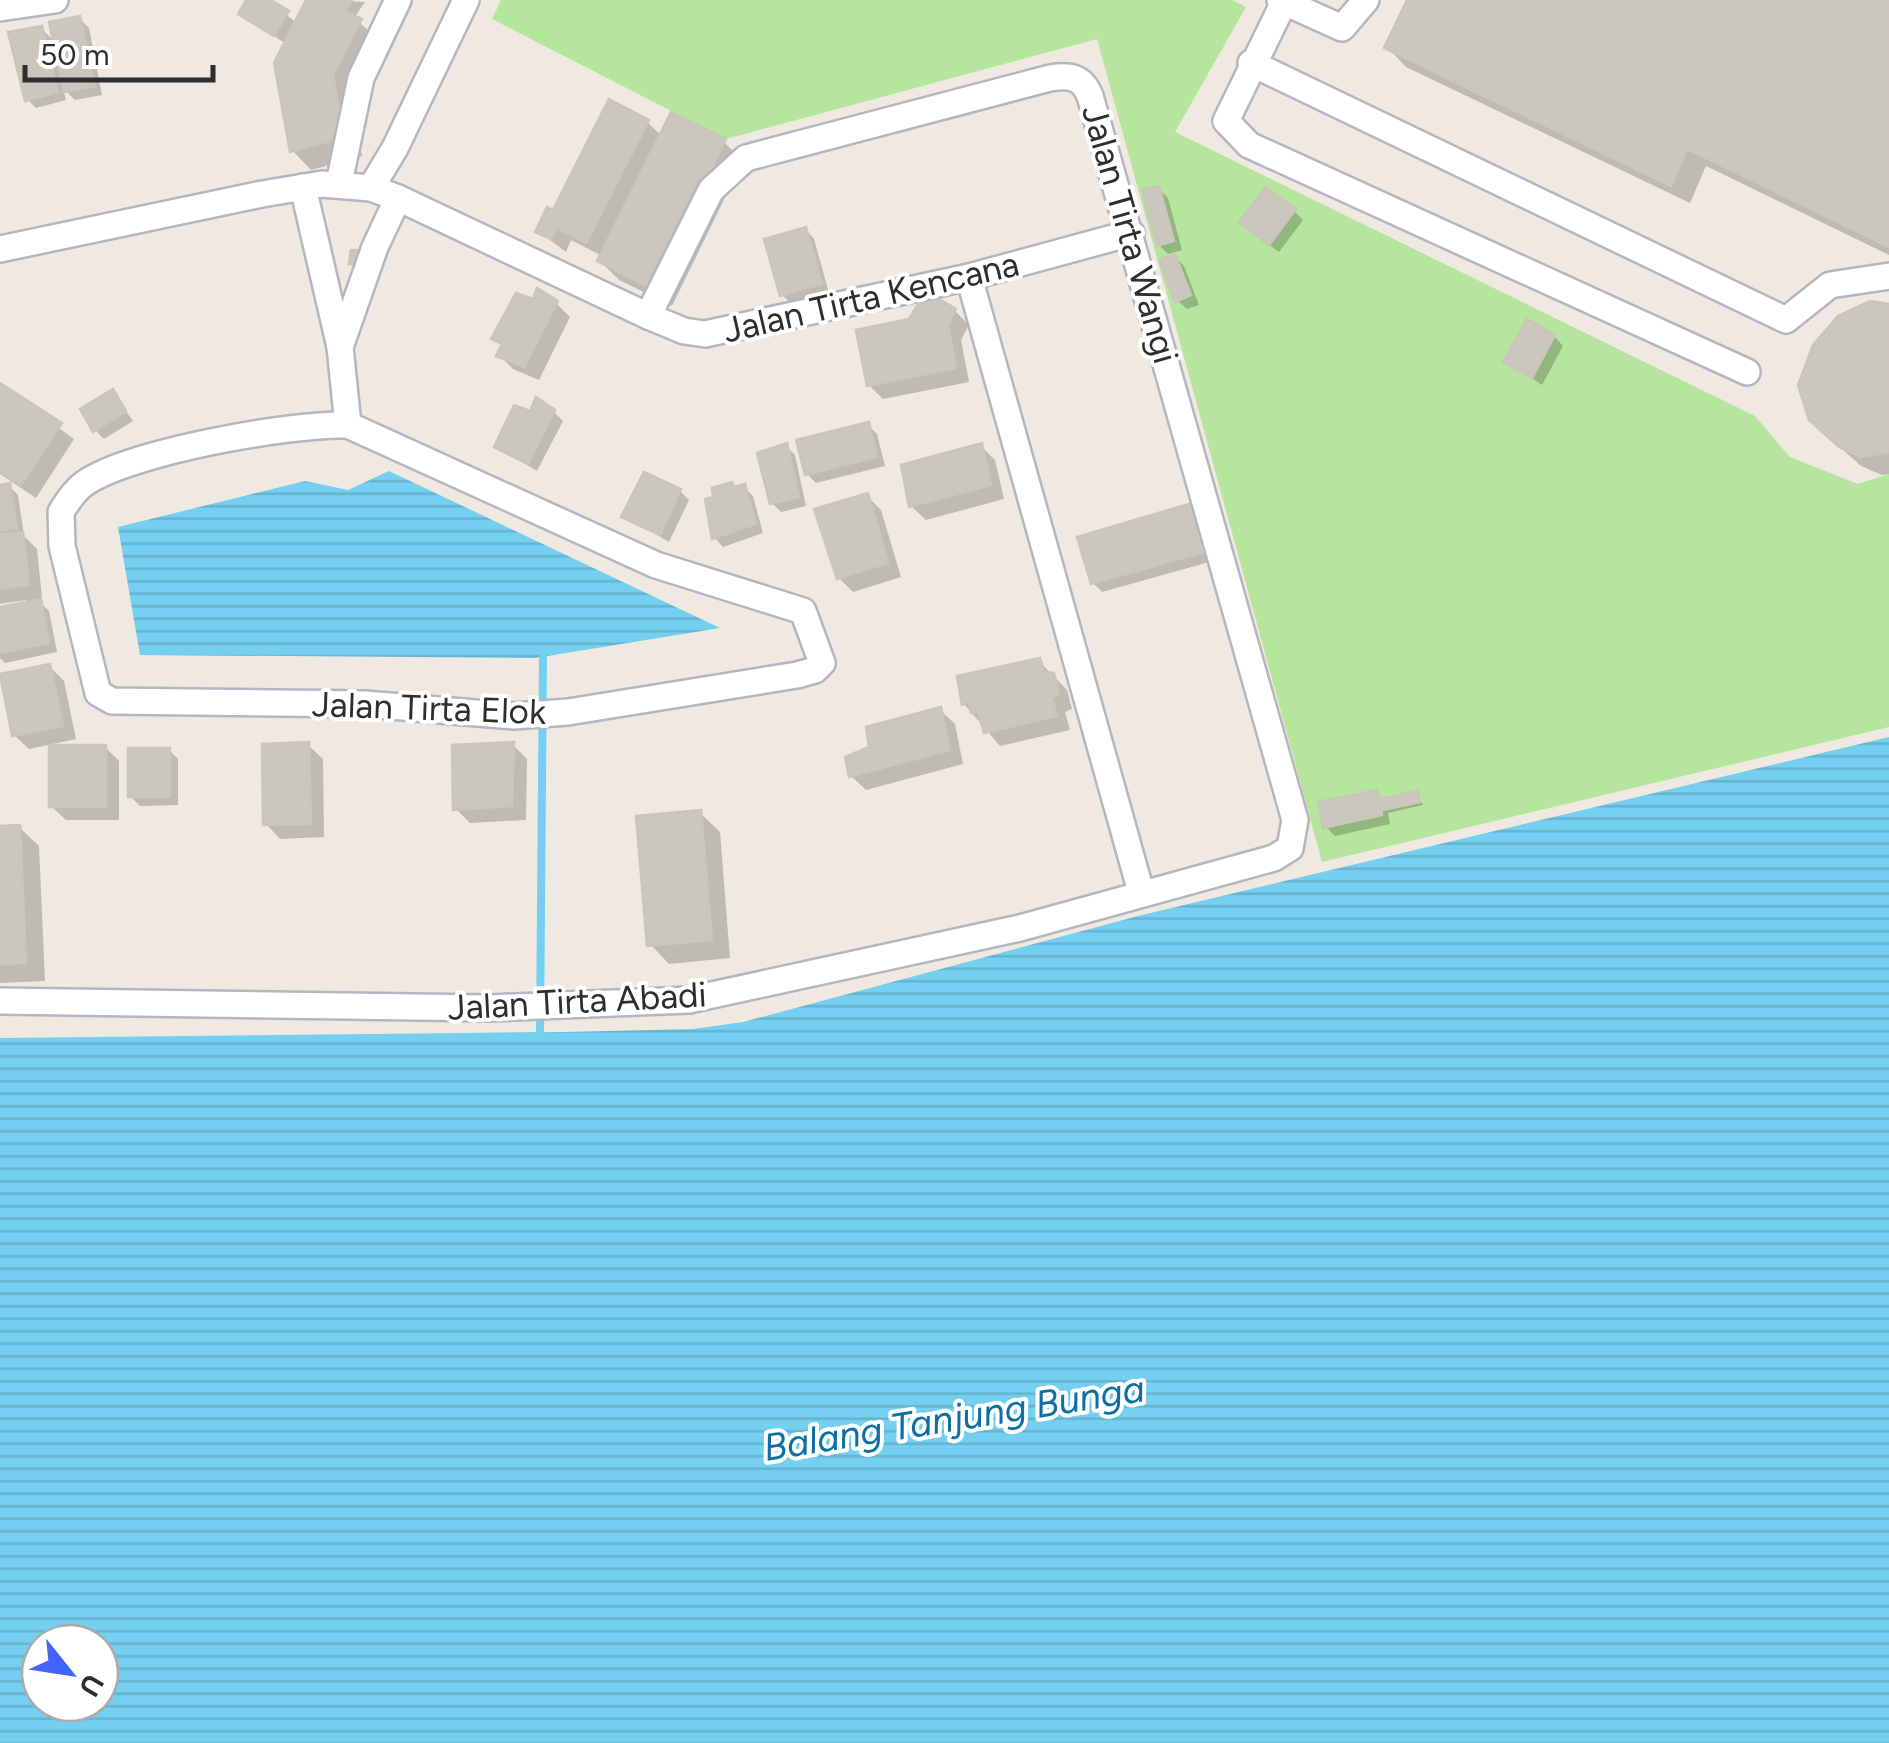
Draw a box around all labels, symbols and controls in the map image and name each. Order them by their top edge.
scale bar [25,20,212,82]
text: 50 m [40,36,109,73]
street label: Jalan Tirta Wangi [1073,100,1187,368]
street label: Jalan Tirta Kencana [719,243,1023,351]
street label: Jalan Tirta Elok [311,683,547,733]
street label: Jalan Tirta Abadi [446,973,708,1029]
water label: Balang Tanjung Bunga [760,1365,1148,1471]
north arrow [20,1623,120,1723]
text: U [72,1668,111,1703]

